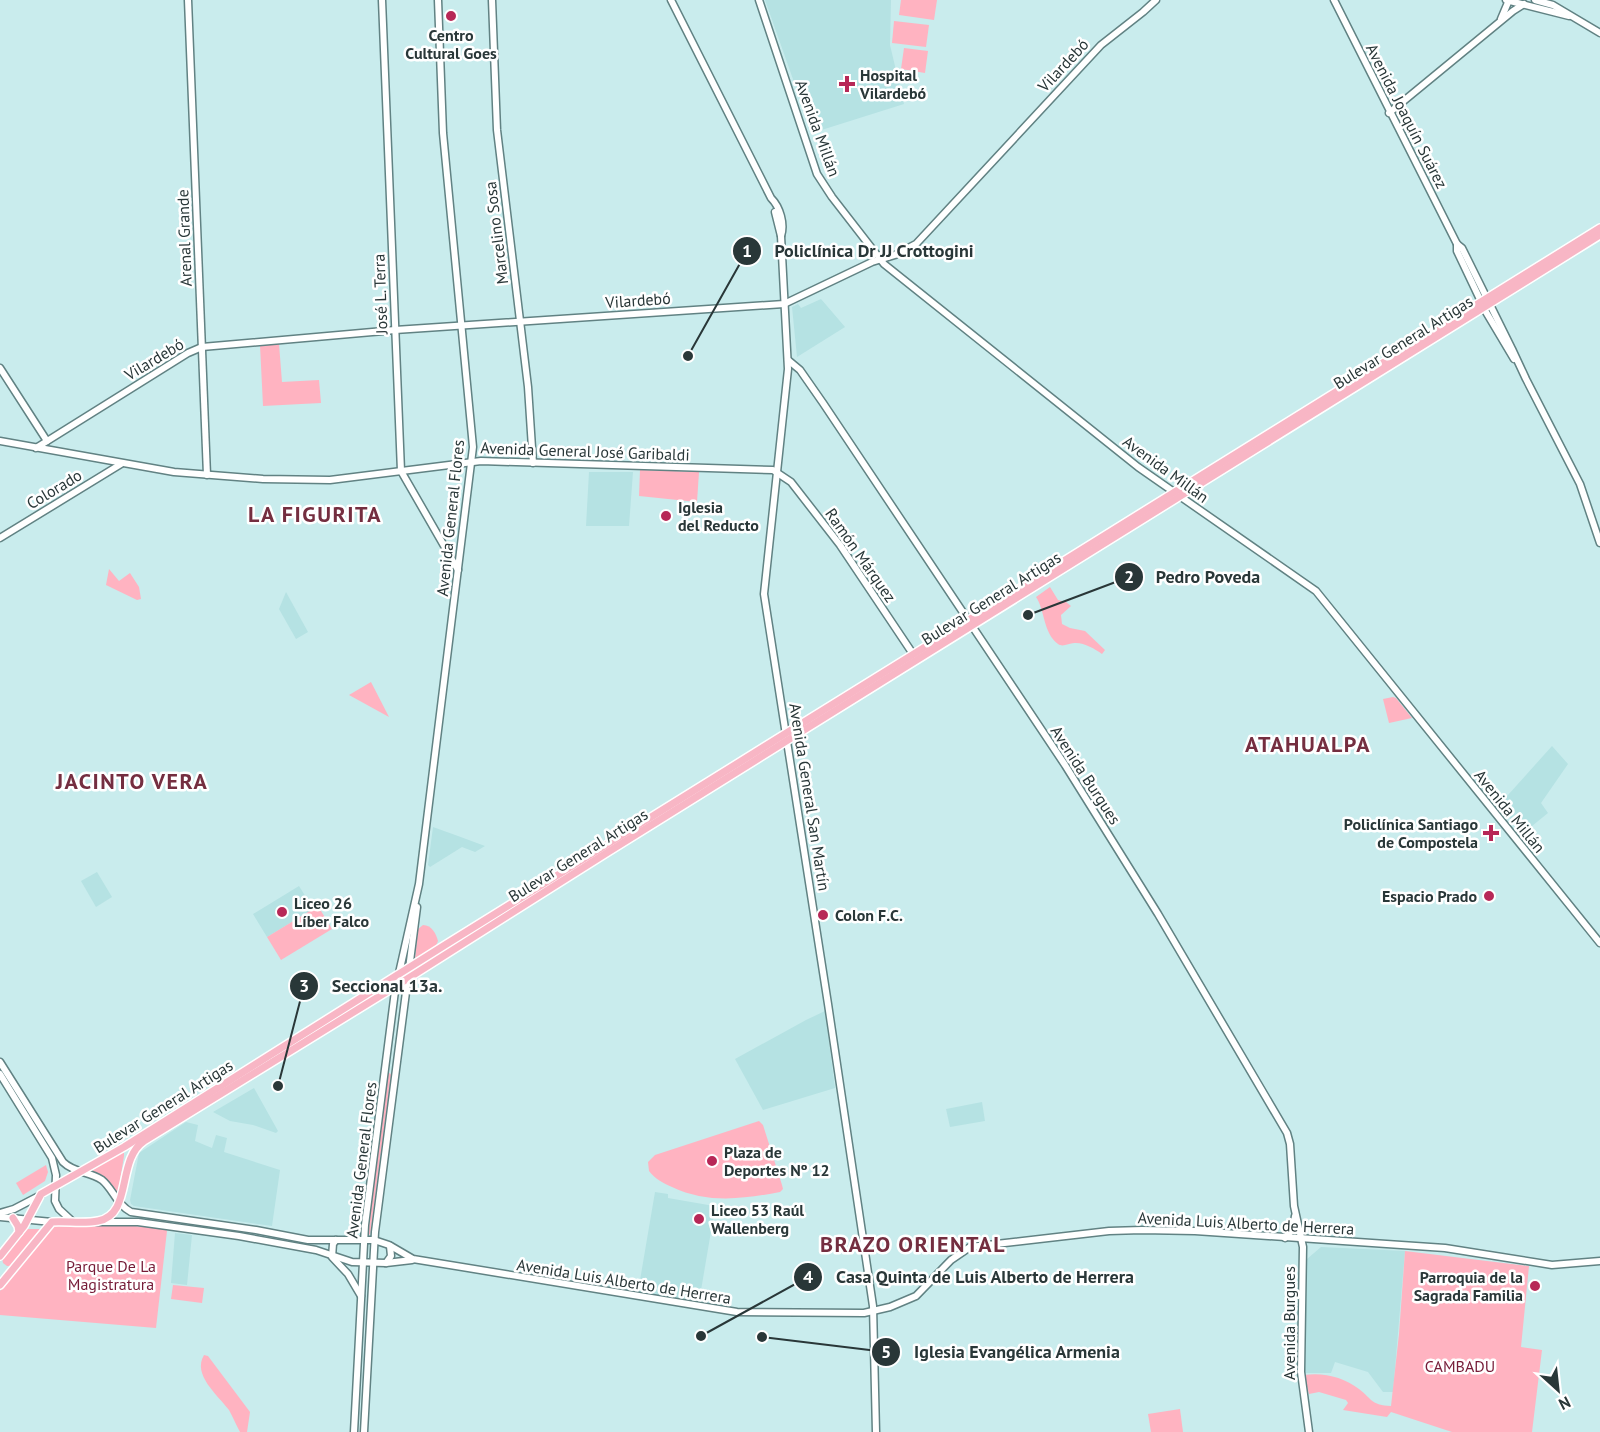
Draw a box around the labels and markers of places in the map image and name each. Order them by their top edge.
marker: Centro Cultural Goes [444,9,458,23]
place label: Centro Cultural Goes [405,25,497,63]
place label: Hospital Vilardebó [859,65,927,103]
marker: Hospital Vilardebó [838,75,856,93]
callout: Policlínica Dr JJ Crottogini [732,233,986,269]
place label: Iglesia del Reducto [678,497,759,535]
marker: Iglesia del Reducto [659,509,673,523]
callout: Pedro Poveda [1114,559,1272,595]
place label: Policlínica Santiago de Compostela [1344,814,1478,852]
marker: Policlínica Santiago de Compostela [1482,824,1500,842]
place label: Espacio Prado [1382,886,1477,906]
marker: Espacio Prado [1482,889,1496,903]
place label: Liceo 26 Líber Falco [294,893,369,931]
marker: Liceo 26 Líber Falco [275,905,289,919]
place label: Colon F.C. [835,905,903,925]
marker: Colon F.C. [816,908,830,922]
callout: Seccional 13a. [289,968,454,1004]
place label: Plaza de Deportes Nº 12 [724,1142,830,1180]
marker: Plaza de Deportes Nº 12 [705,1154,719,1168]
place label: Liceo 53 Raúl Wallenberg [711,1200,804,1238]
marker: Liceo 53 Raúl Wallenberg [692,1212,706,1226]
callout: Casa Quinta de Luis Alberto de Herrera [793,1259,1146,1295]
place label: Parroquia de la Sagrada Familia [1414,1267,1523,1305]
marker: Parroquia de la Sagrada Familia [1528,1279,1542,1293]
callout: Iglesia Evangélica Armenia [871,1334,1132,1370]

